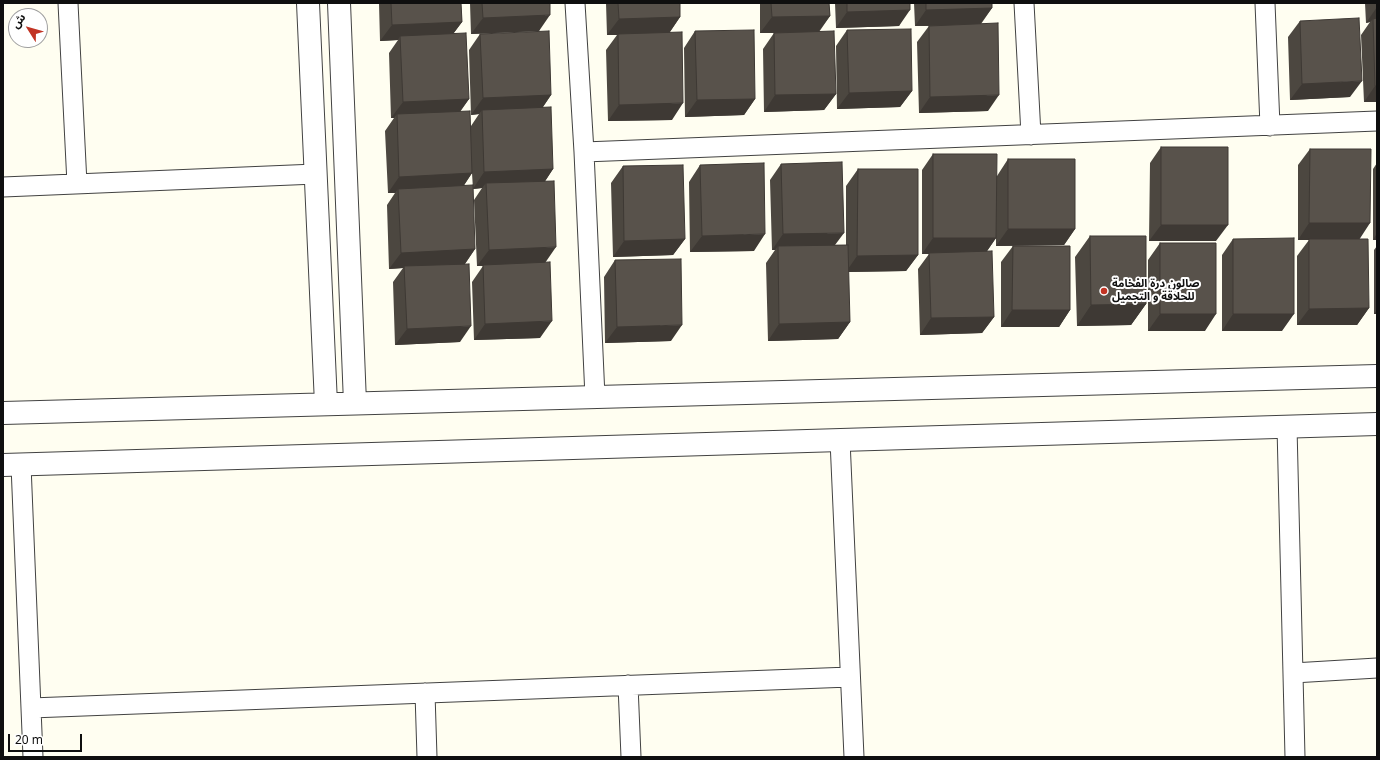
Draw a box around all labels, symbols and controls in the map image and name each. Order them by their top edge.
text: ش [5,8,33,34]
north arrow [8,8,48,48]
place label: صالون درة الفخامة للحلاقة و التجميل [1112,278,1199,304]
marker: صالون درة الفخامة للحلاقة و التجميل [1099,286,1109,296]
scale bar [10,726,84,752]
text: 20 m [15,728,43,753]

